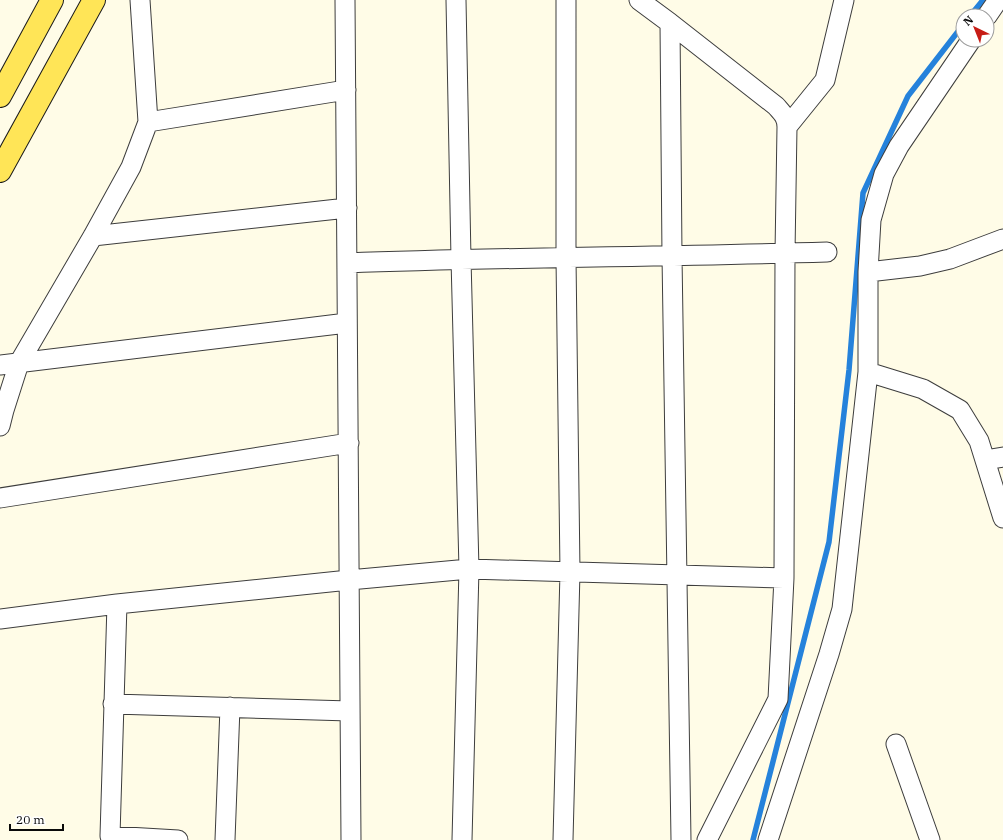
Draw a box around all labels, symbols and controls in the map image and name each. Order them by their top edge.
north arrow [955,8,995,48]
text: N [960,12,976,29]
scale bar [10,806,63,832]
text: 20 m [16,812,45,827]

